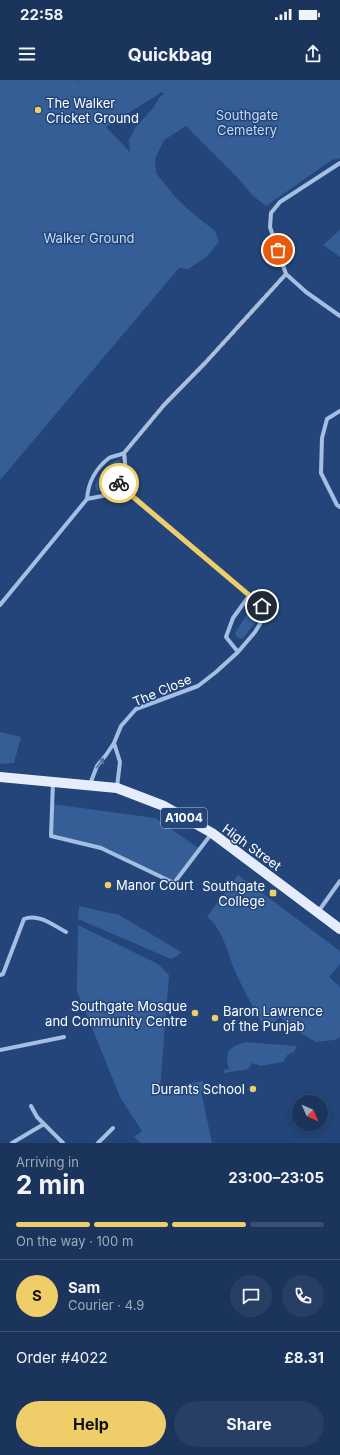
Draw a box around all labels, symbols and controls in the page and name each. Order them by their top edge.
text: 22:58 [20,5,63,24]
icon: menu [16,43,38,65]
icon: share [302,43,324,65]
text: Quickbag [128,44,212,65]
place label: The Walker Cricket Ground [46,95,139,126]
marker: The Walker Cricket Ground [33,105,43,115]
park label: Southgate Cemetery [216,107,278,138]
park label: Walker Ground [43,230,135,246]
pin [261,233,295,267]
icon: bag [267,239,289,261]
courier [99,463,139,503]
icon: bike [108,472,130,494]
pin [245,589,279,623]
icon: home [251,595,273,617]
street label: The Close [130,670,194,710]
one-way arrow [96,757,104,768]
road number: A1004 [161,808,207,828]
street label: High Street [219,820,285,874]
place label: Manor Court [116,877,193,893]
place label: Southgate College [202,878,265,909]
marker: Manor Court [103,880,113,890]
marker: Southgate College [268,888,278,898]
place label: Southgate Mosque and Community Centre [45,998,187,1029]
place label: Baron Lawrence of the Punjab [223,1003,323,1034]
marker: Southgate Mosque and Community Centre [190,1008,200,1018]
marker: Baron Lawrence of the Punjab [210,1013,220,1023]
place label: Durants School [151,1081,245,1097]
marker: Durants School [248,1084,258,1094]
north arrow [292,1095,328,1131]
map controls [292,1095,328,1131]
text: Arriving in [16,1154,79,1170]
text: 23:00–23:05 [228,1168,324,1187]
text: 2 min [16,1169,86,1200]
text: On the way · 100 m [16,1233,133,1249]
button: chat [230,1275,272,1317]
button: phone [282,1275,324,1317]
text: Sam [68,1278,100,1297]
text: S [32,1286,42,1305]
text: Courier · 4.9 [68,1297,144,1313]
text: Order #4022 [16,1348,108,1367]
text: £8.31 [284,1348,324,1367]
button: Help [16,1401,166,1447]
button: Share [174,1401,324,1447]

